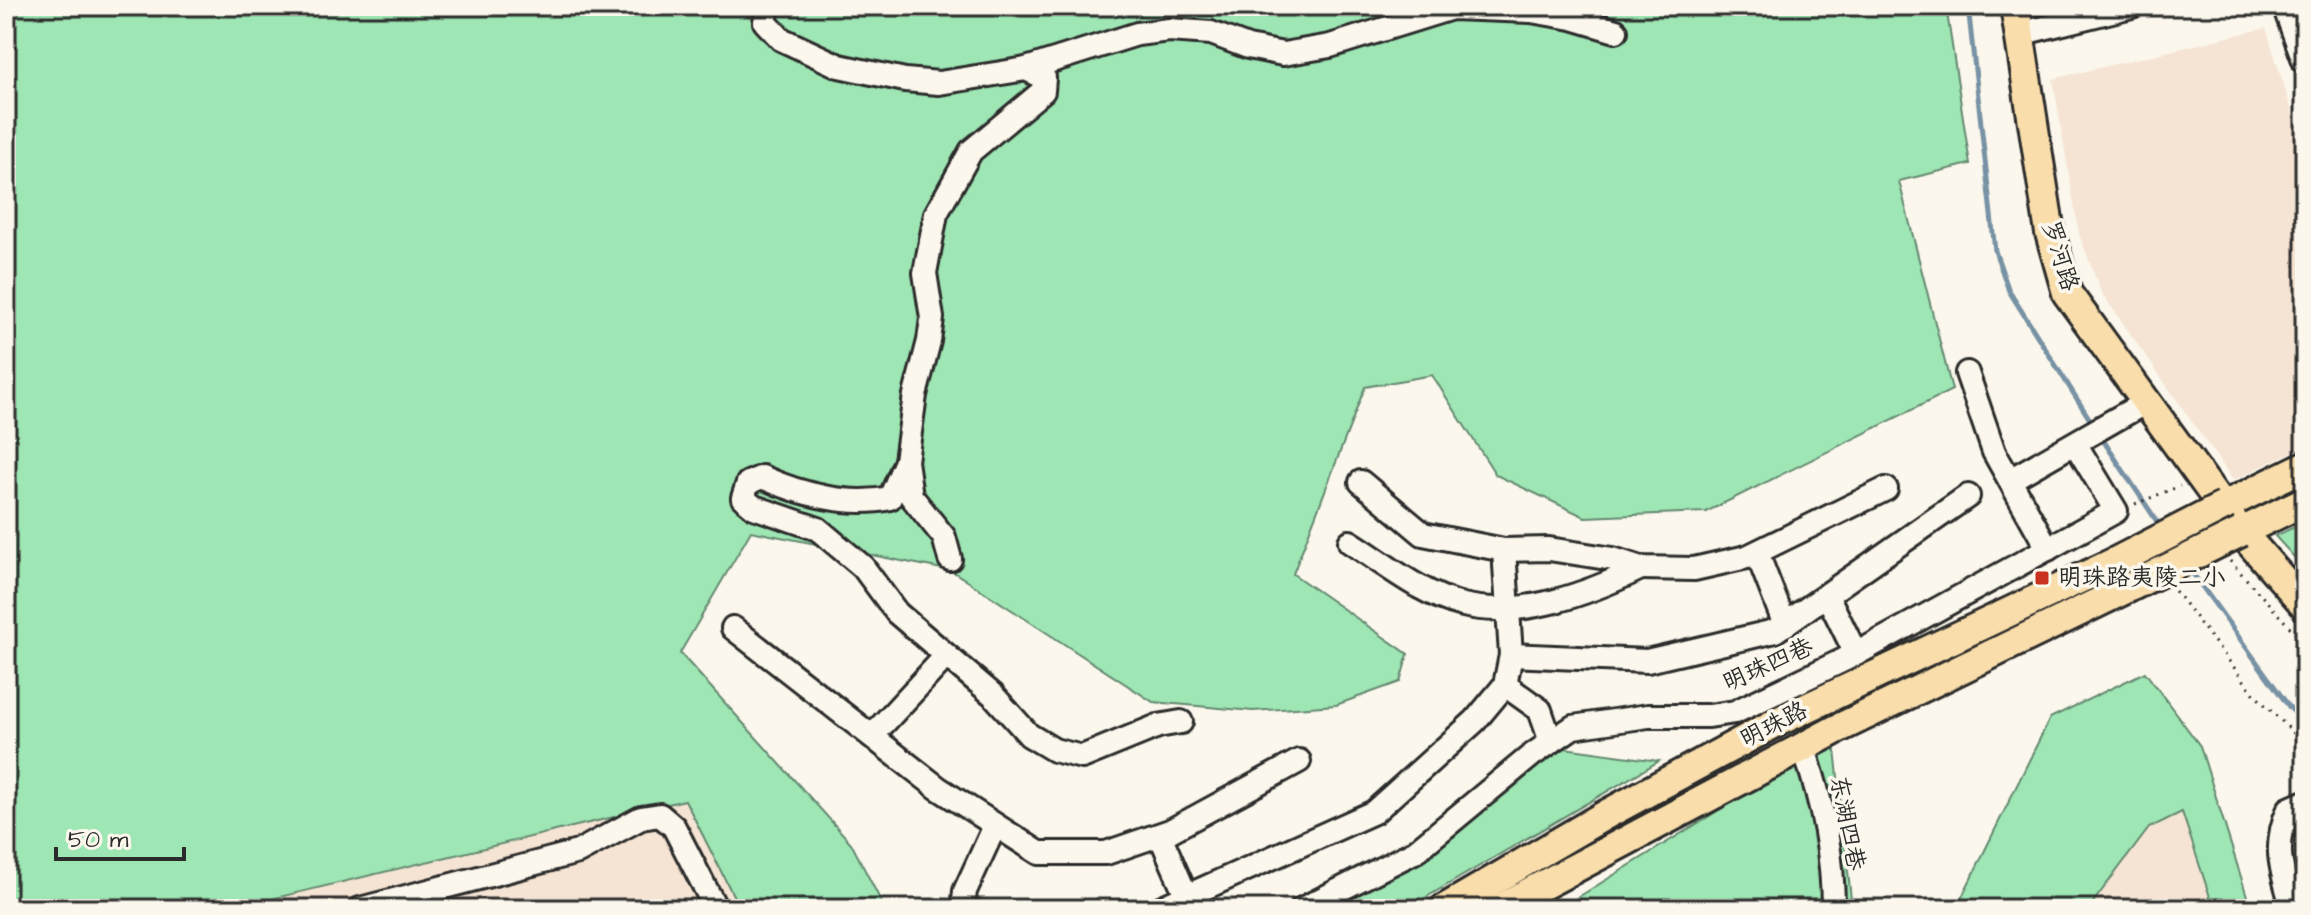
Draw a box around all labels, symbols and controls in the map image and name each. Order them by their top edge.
street label: 罗河路 [2033,217,2087,295]
place label: 明珠路夷陵二小 [2058,561,2226,595]
marker: 明珠路夷陵二小 [2033,569,2051,587]
street label: 明珠四巷 [1717,630,1819,700]
street label: 明珠路 [1734,694,1814,756]
street label: 东湖四巷 [1821,773,1873,873]
scale bar [56,811,184,861]
text: 50 m [68,823,129,857]

